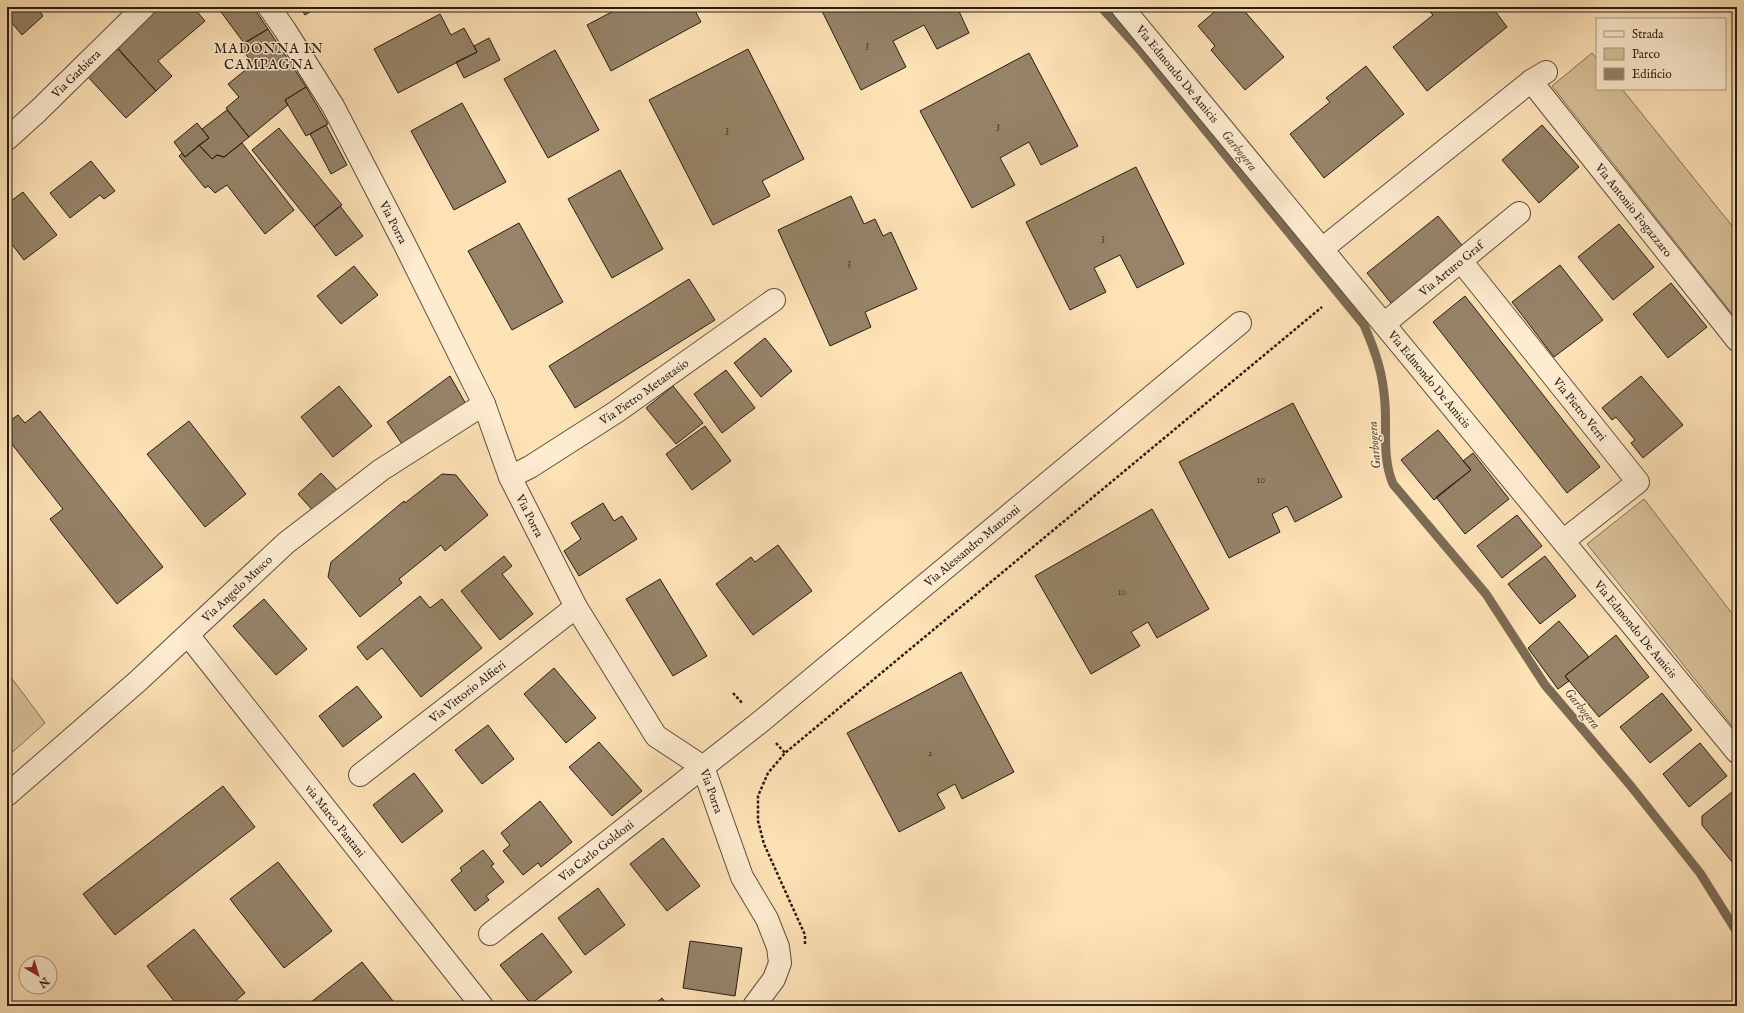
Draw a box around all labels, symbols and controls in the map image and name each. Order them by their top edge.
legend [1596,18,1726,90]
street label: Via Edmondo De Amicis [1132,21,1222,126]
text: Strada [1632,27,1664,42]
house number: 3 [865,39,869,52]
district label: MADONNA IN CAMPAGNA [214,40,324,74]
street label: Via Garbiera [48,46,104,102]
text: Parco [1632,47,1661,62]
text: Edificio [1632,67,1672,82]
house number: 3 [996,120,1000,133]
house number: 3 [725,124,729,137]
water label: Garbogera [1216,127,1261,176]
street label: Via Antonio Fogazzaro [1591,160,1676,260]
street label: Via Porra [376,198,411,247]
house number: 3 [1101,232,1105,245]
street label: Via Arturo Graf [1415,236,1488,300]
house number: 3 [847,257,851,270]
street label: Via Edmondo De Amicis [1384,327,1474,431]
street label: Via Pietro Metastasio [596,355,692,429]
street label: Via Pietro Verri [1549,374,1610,444]
water label: Garbogera [1364,420,1387,470]
house number: 10 [1257,474,1265,487]
street label: Via Porra [512,491,547,540]
street label: Via Alessandro Manzoni [920,502,1023,591]
street label: Via Angelo Musco [198,552,276,626]
street label: Via Edmondo De Amicis [1590,577,1680,681]
house number: 10 [1118,586,1126,599]
street label: Via Vittorio Alfieri [425,657,509,727]
water label: Garbogera [1559,685,1604,734]
house number: 2 [928,747,933,760]
street label: Via Porra [696,766,727,816]
street label: via Marco Pantani [302,781,369,860]
street label: Via Carlo Goldoni [555,817,637,885]
north arrow [18,955,58,995]
text: N [35,973,52,991]

